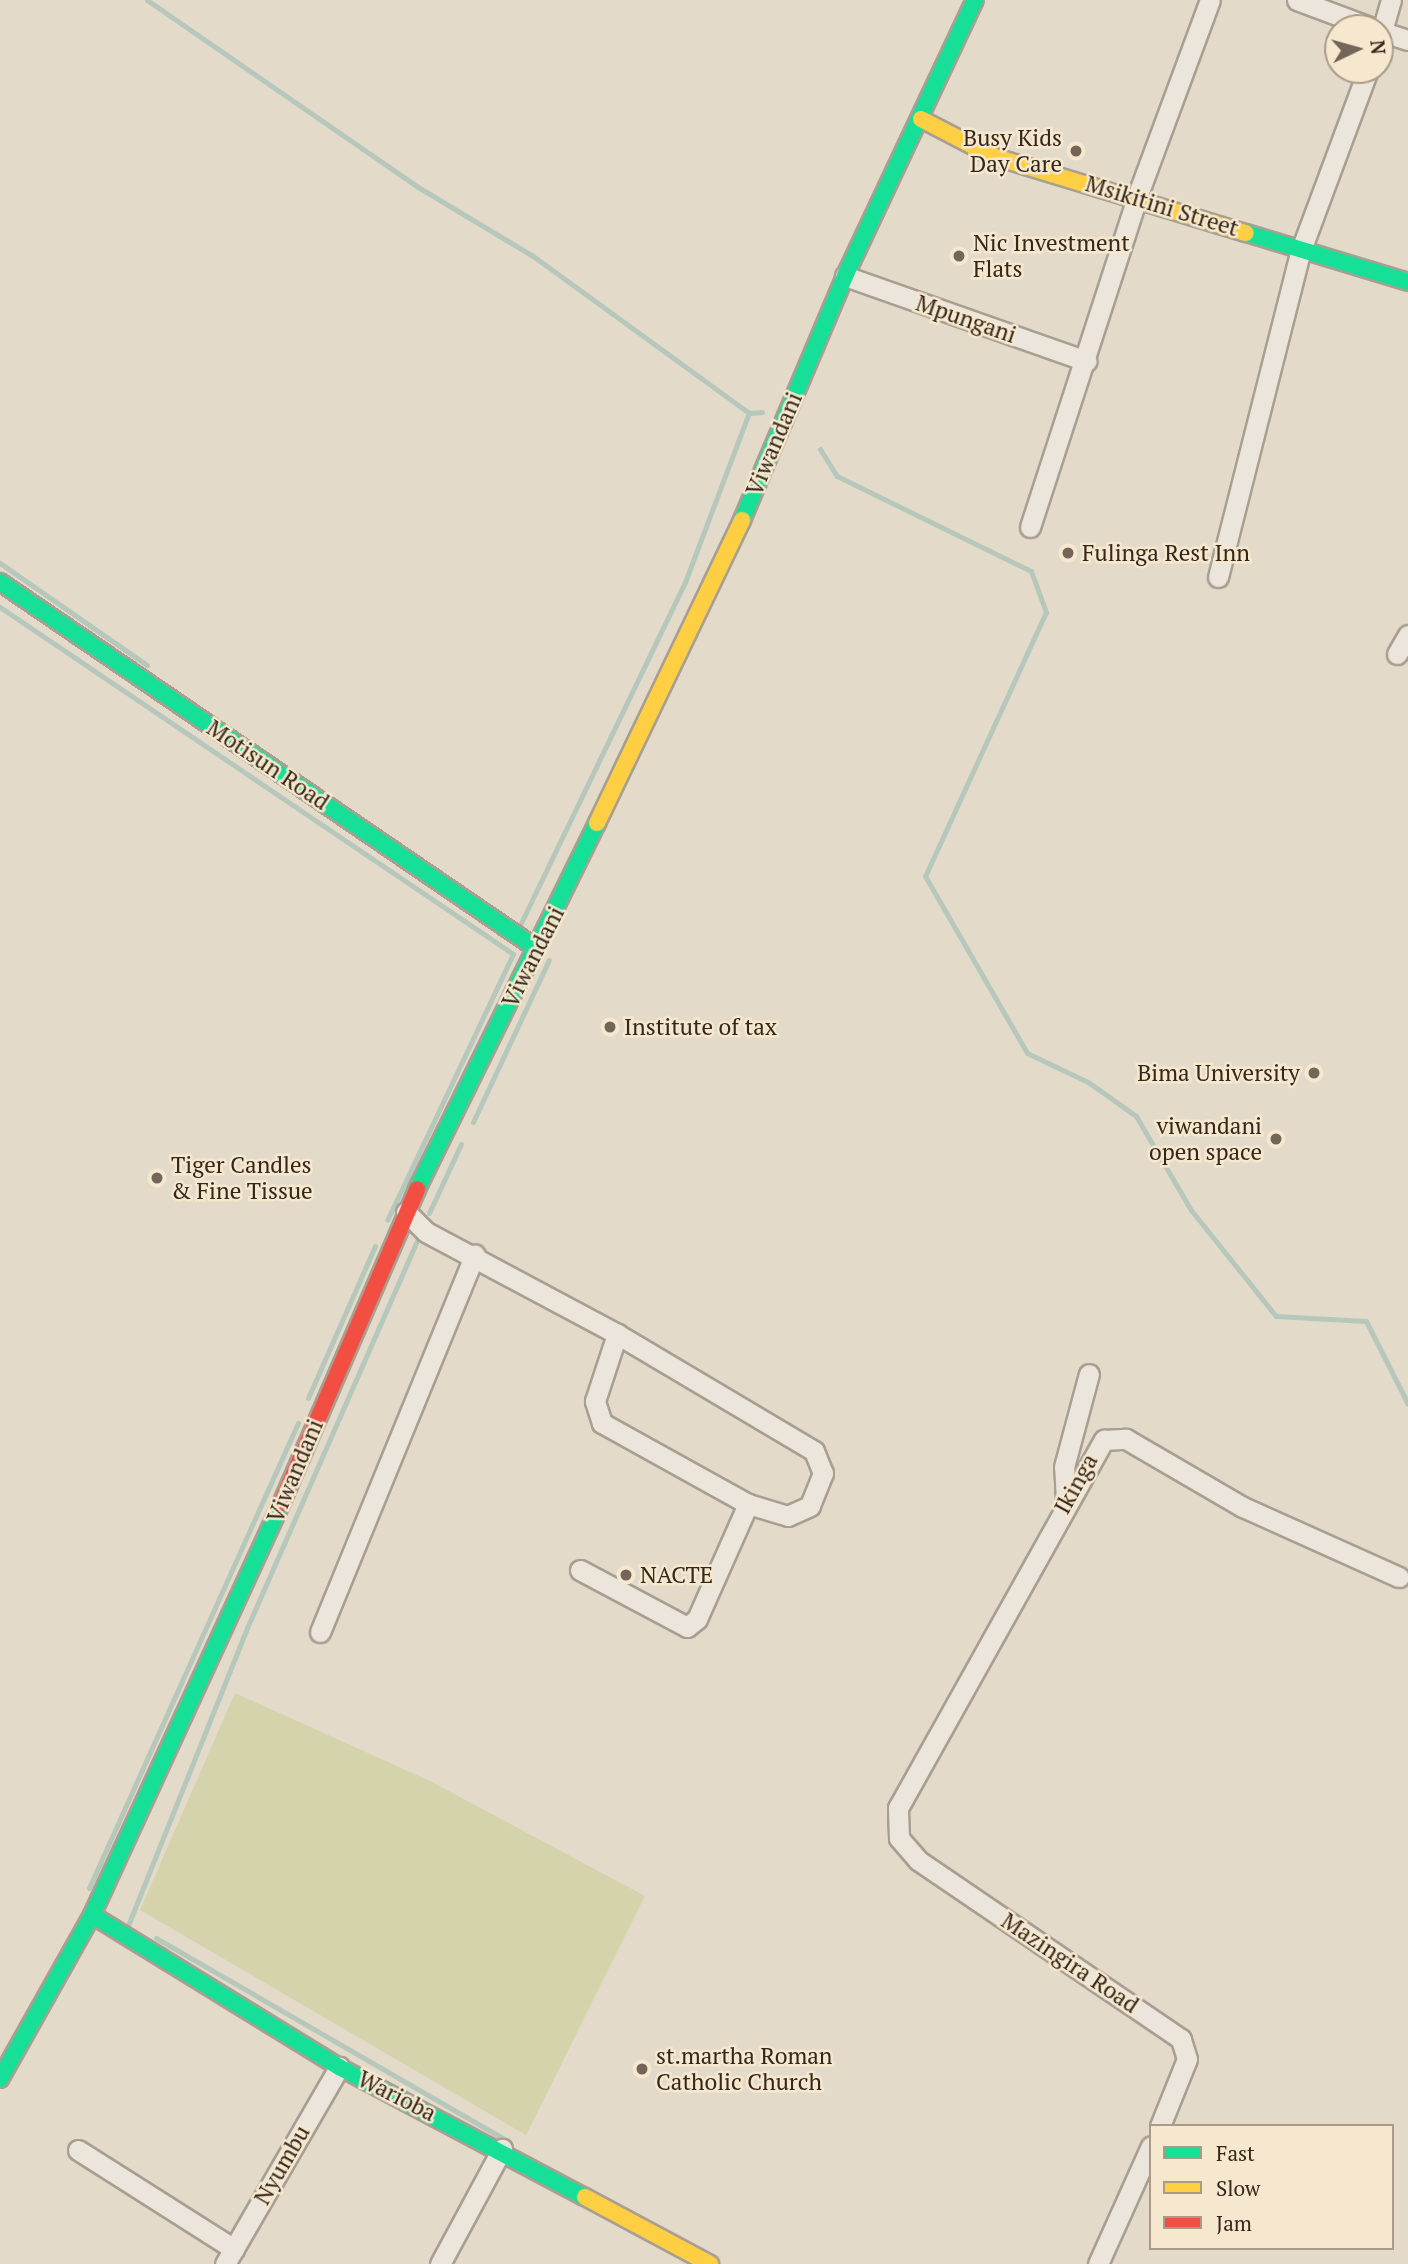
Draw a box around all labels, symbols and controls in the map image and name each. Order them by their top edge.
north arrow [1324,14,1394,84]
text: N [1365,39,1392,56]
place label: Busy Kids Day Care [963,124,1062,178]
marker: Busy Kids Day Care [1068,143,1084,159]
street label: Msikitini Street [1082,170,1242,242]
place label: Nic Investment Flats [973,229,1130,283]
marker: Nic Investment Flats [951,248,967,264]
street label: Mpungani [912,289,1020,349]
street label: Viwandani [740,388,808,500]
place label: Fulinga Rest Inn [1082,539,1250,567]
marker: Fulinga Rest Inn [1060,545,1076,561]
street label: Motisun Road [202,714,334,816]
street label: Viwandani [496,902,570,1012]
place label: Institute of tax [624,1013,777,1041]
marker: Institute of tax [602,1019,618,1035]
place label: Bima University [1137,1059,1300,1087]
marker: Bima University [1306,1065,1322,1081]
place label: viwandani open space [1149,1112,1262,1166]
marker: viwandani open space [1268,1131,1284,1147]
place label: Tiger Candles & Fine Tissue [171,1151,313,1205]
marker: Tiger Candles & Fine Tissue [149,1170,165,1186]
street label: Viwandani [261,1415,329,1527]
street label: Ikinga [1048,1449,1104,1519]
place label: NACTE [640,1561,713,1589]
marker: NACTE [618,1567,634,1583]
street label: Mazingira Road [996,1907,1144,2019]
place label: st.martha Roman Catholic Church [656,2042,833,2096]
marker: st.martha Roman Catholic Church [634,2061,650,2077]
street label: Warioba [353,2065,441,2127]
street label: Nyumbu [248,2120,316,2210]
legend [1149,2124,1394,2250]
text: Fast [1216,2139,1255,2167]
text: Slow [1216,2174,1260,2202]
text: Jam [1216,2209,1252,2237]

